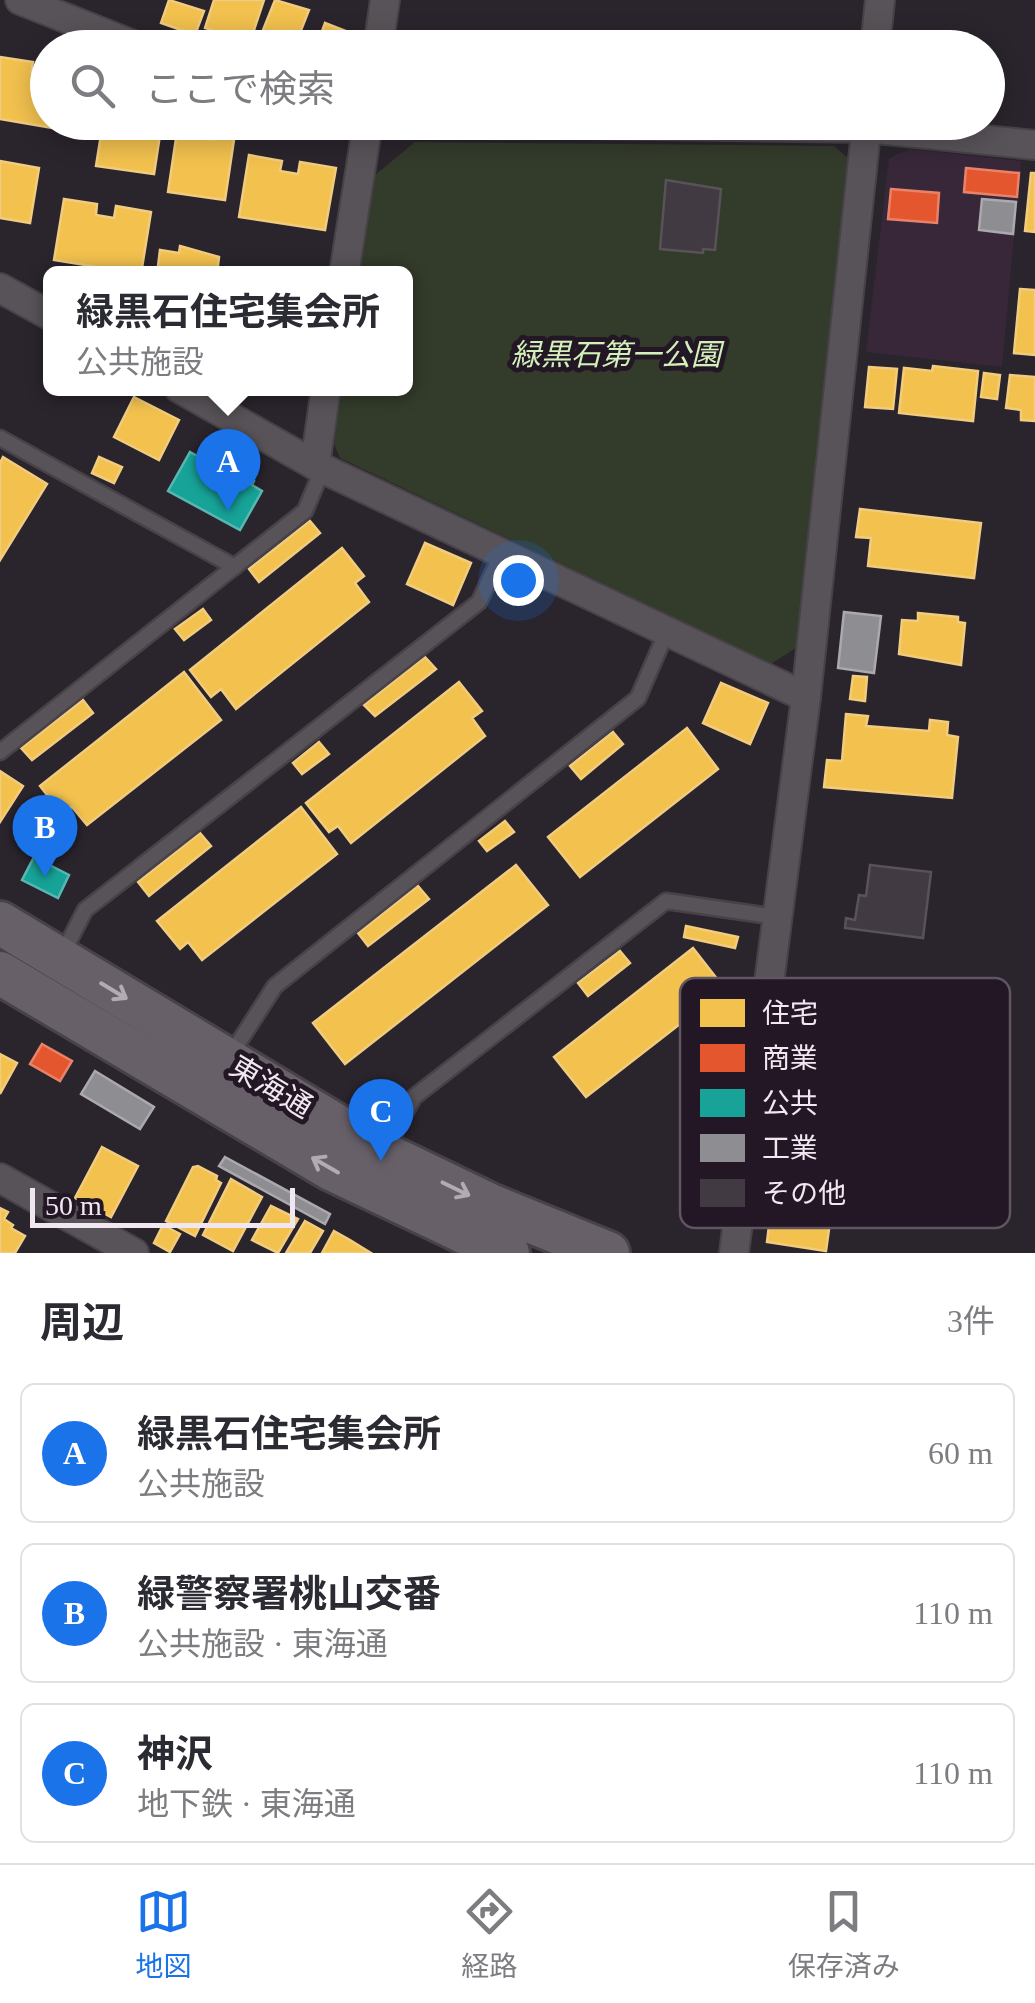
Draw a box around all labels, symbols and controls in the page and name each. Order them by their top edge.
search box [30,30,1005,140]
icon: search [65,58,120,113]
text: ここで検索 [145,68,335,110]
popup [43,266,413,396]
text: 緑黒石住宅集会所 [76,291,380,333]
park label: 緑黒石第一公園 [511,338,725,371]
text: 公共施設 [76,344,204,380]
pin: A [196,428,260,511]
your location [493,555,544,606]
pin: B [12,794,78,877]
legend [680,978,1010,1228]
one-way arrow [99,981,128,1002]
text: 住宅 [762,998,818,1029]
text: 商業 [762,1043,818,1074]
street label: 東海通 [224,1049,318,1124]
pin: C [348,1078,414,1161]
text: 公共 [762,1088,818,1119]
text: 工業 [762,1133,818,1164]
one-way arrow [311,1155,341,1175]
text: その他 [762,1178,846,1209]
one-way arrow [440,1180,470,1199]
scale bar [30,1183,295,1228]
text: 50 m [45,1190,102,1221]
text: 周辺 [40,1300,124,1346]
text: 3件 [947,1303,995,1339]
text: 緑黒石住宅集会所 [137,1413,441,1455]
text: A [63,1435,86,1471]
text: 60 m [928,1435,993,1471]
text: 公共施設 [137,1466,265,1502]
text: 緑警察署桃山交番 [137,1573,441,1615]
text: B [64,1595,85,1631]
text: 110 m [913,1595,993,1631]
text: 公共施設 · 東海通 [137,1626,388,1662]
text: 神沢 [137,1733,213,1775]
text: C [63,1755,86,1791]
text: 110 m [913,1755,993,1791]
text: 地下鉄 · 東海通 [137,1786,356,1822]
tab: 地図 [135,1884,191,1984]
tab: 経路 [461,1884,518,1984]
tab: 保存済み [788,1884,900,1984]

